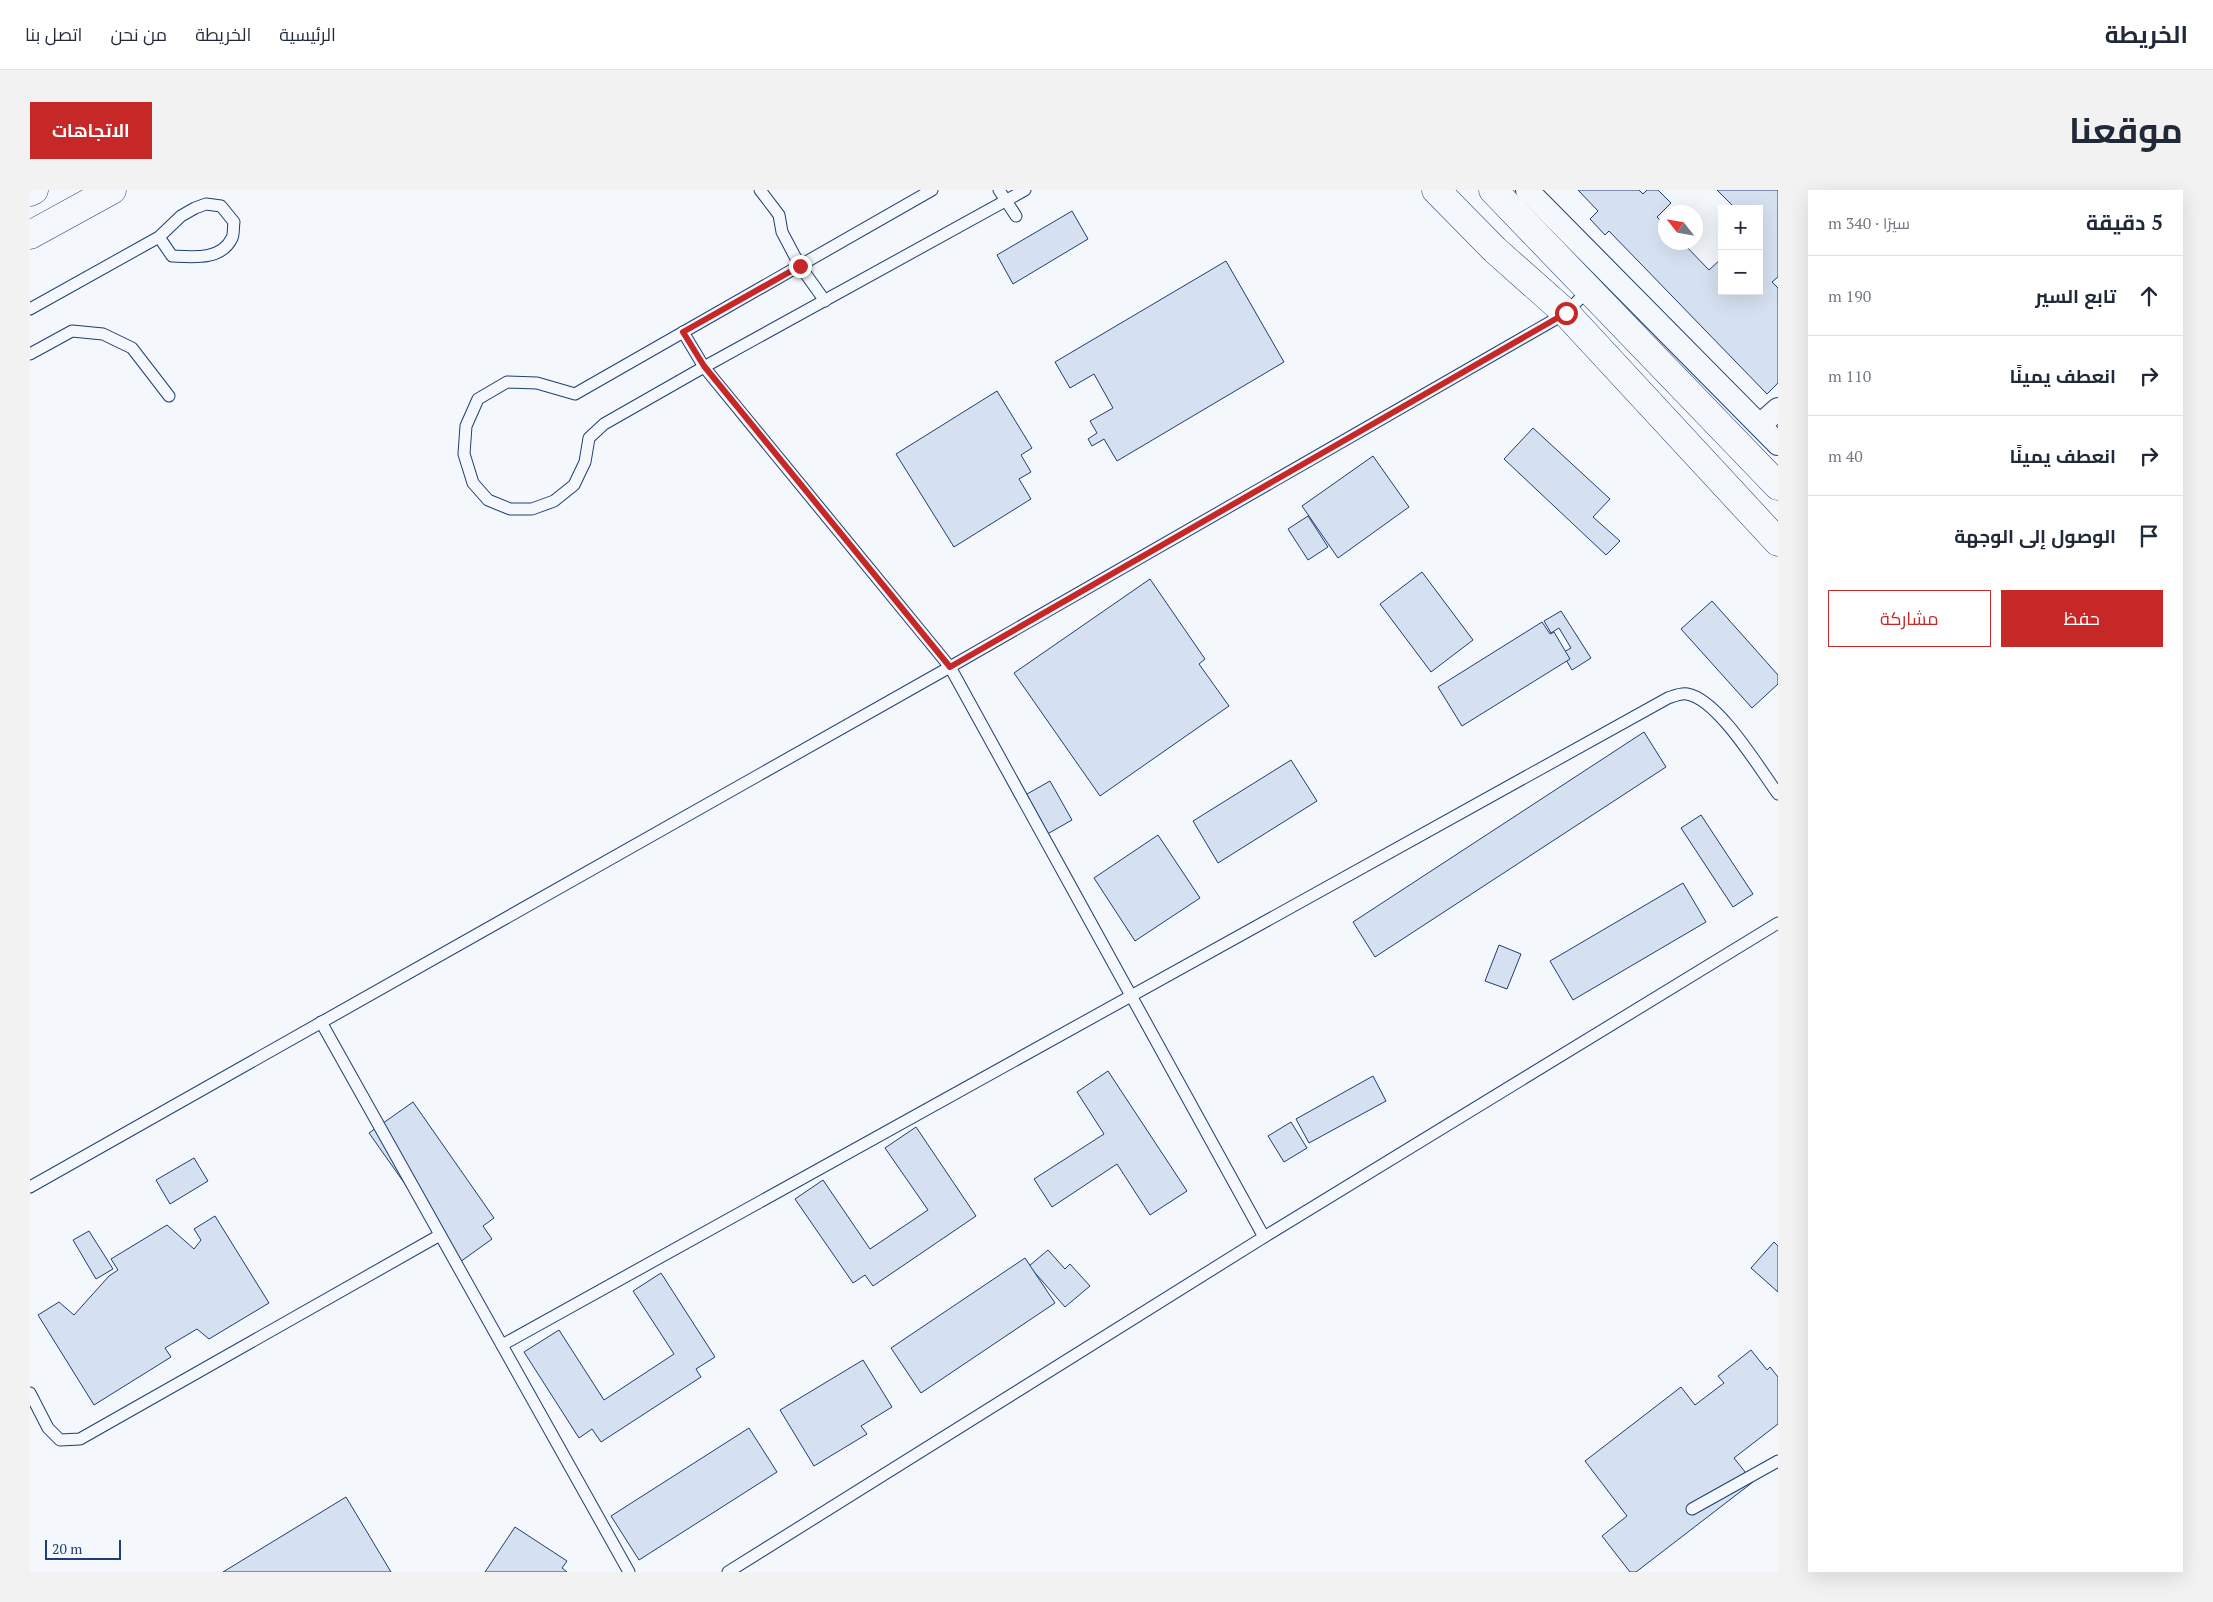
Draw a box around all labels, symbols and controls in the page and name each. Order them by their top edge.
text: الخريطة [2105,18,2188,50]
text: اتصل بنا [25,22,82,46]
text: من نحن [110,22,167,46]
text: الخريطة [195,22,251,46]
text: الرئيسية [279,22,336,46]
button: الاتجاهات [30,102,152,159]
text: موقعنا [2069,107,2183,153]
north arrow [1658,205,1703,250]
map controls [1718,205,1763,295]
button: + [1718,205,1763,250]
text: 5 دقيقة [2086,208,2163,236]
text: سيرًا · 340 m [1828,212,1910,234]
button: − [1718,250,1763,295]
route end [789,255,812,278]
icon: ahead [2135,282,2163,310]
text: تابع السير [2035,283,2116,308]
text: 190 m [1828,285,1871,307]
route start [1555,302,1578,325]
icon: right [2135,362,2163,390]
text: انعطف يمينًا [2010,363,2116,388]
text: 110 m [1828,365,1871,387]
icon: right [2135,442,2163,470]
text: انعطف يمينًا [2010,443,2116,468]
text: 40 m [1828,445,1863,467]
icon: arrive [2135,522,2163,550]
text: الوصول إلى الوجهة [1954,523,2116,548]
button: مشاركة [1828,590,1991,647]
button: حفظ [2001,590,2163,647]
scale bar [45,1537,121,1560]
text: 20 m [52,1539,82,1558]

